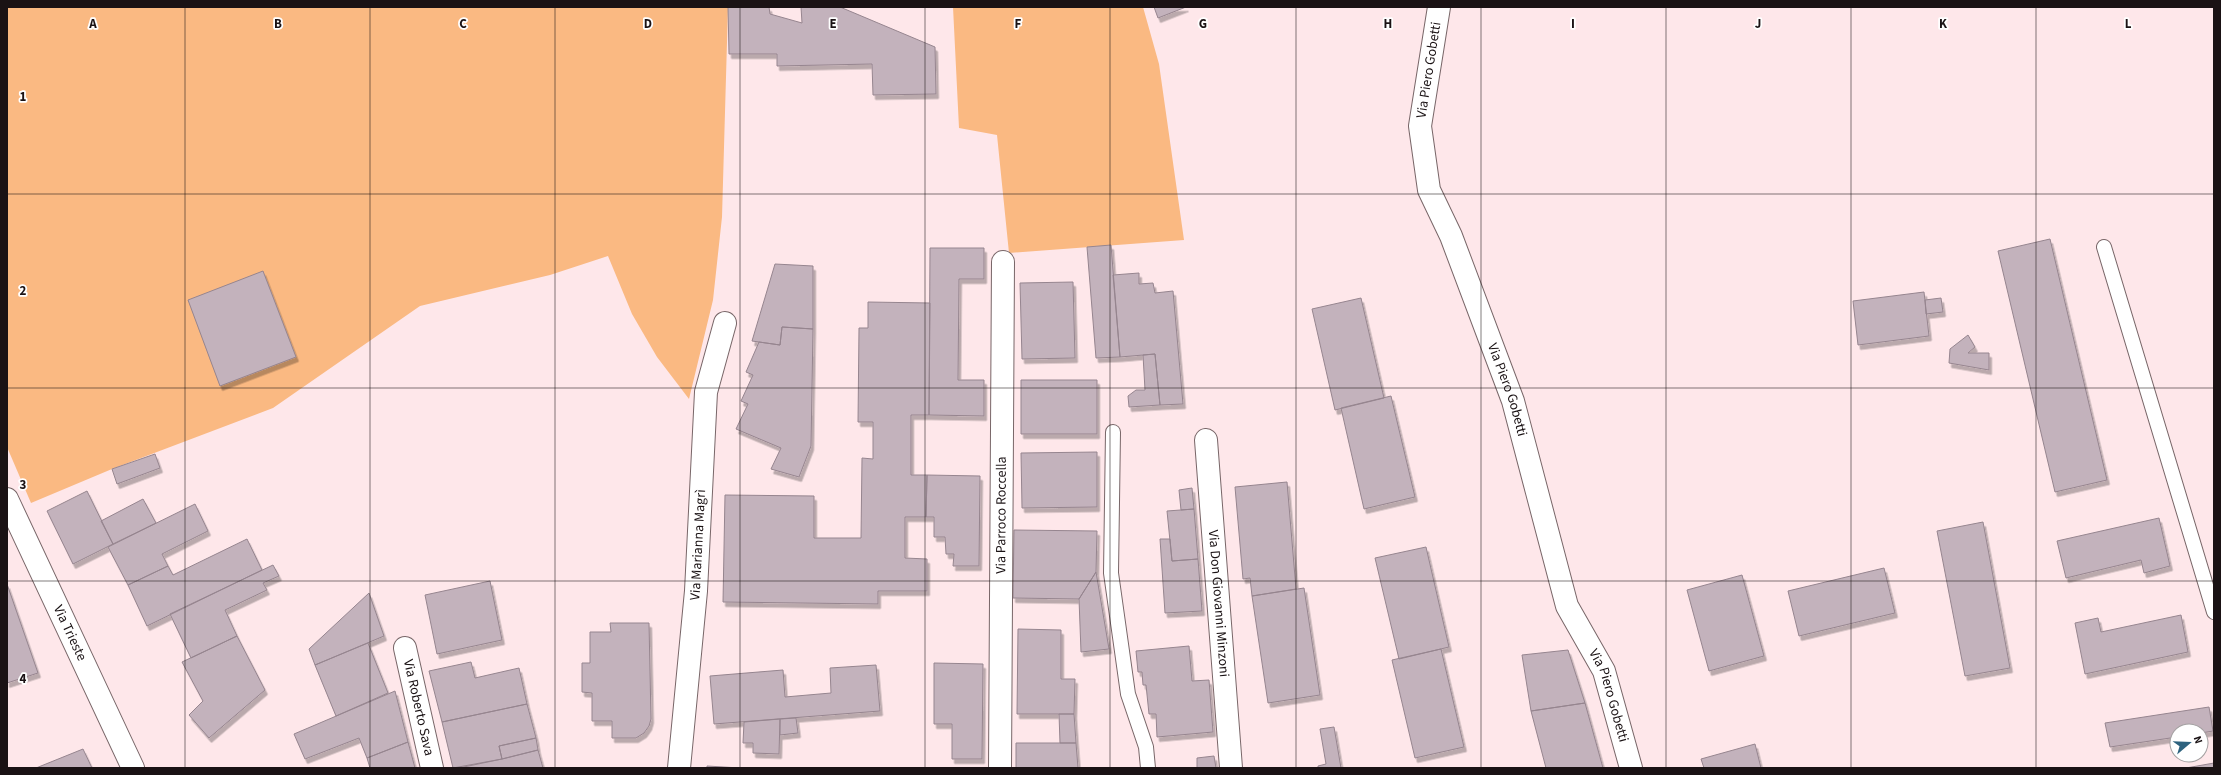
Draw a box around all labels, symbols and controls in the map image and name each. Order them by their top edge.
text: A [88,15,97,33]
text: B [274,15,282,33]
text: C [459,15,467,33]
text: D [644,15,652,33]
text: E [829,15,837,33]
text: F [1015,15,1022,33]
text: G [1199,15,1207,33]
text: H [1384,15,1392,33]
text: I [1571,15,1575,33]
text: J [1755,15,1761,33]
text: K [1939,15,1948,33]
text: L [2125,15,2132,33]
street label: Via Piero Gobetti [1412,20,1446,120]
text: 1 [20,88,27,106]
text: 2 [20,282,27,300]
street label: Via Piero Gobetti [1482,340,1532,439]
street label: Via Parroco Roccella [991,456,1012,574]
text: 3 [20,476,27,494]
street label: Via Marianna Magrì [685,489,711,601]
street label: Via Don Giovanni Minzoni [1203,529,1234,678]
street label: Via Trieste [48,602,92,664]
street label: Via Piero Gobetti [1583,645,1633,745]
street label: Via Roberto Sava [398,657,439,758]
text: 4 [20,670,27,688]
north arrow [2169,723,2209,763]
text: N [2190,734,2206,746]

